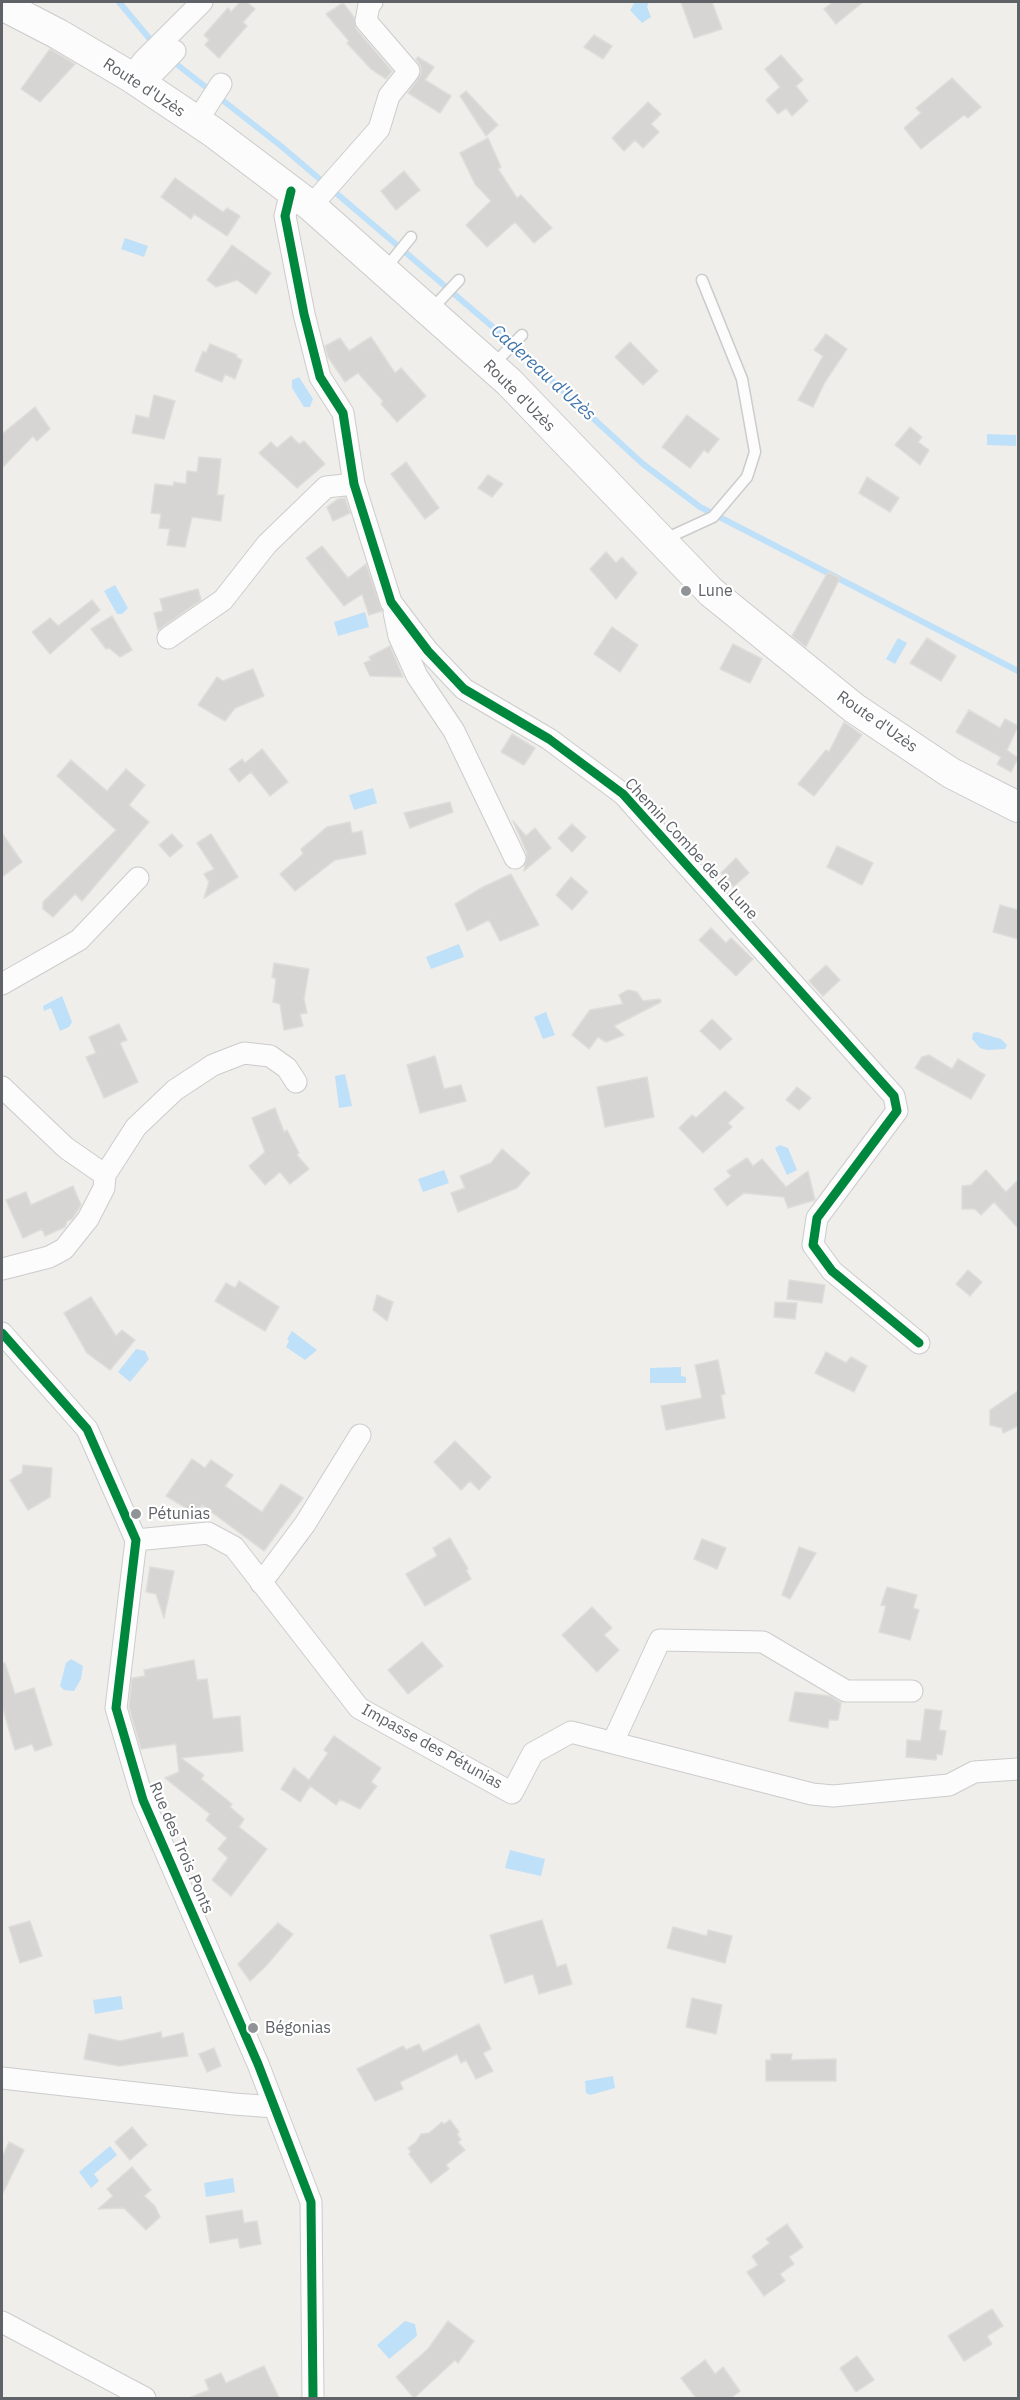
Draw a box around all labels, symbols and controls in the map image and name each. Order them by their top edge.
street label: Route d'Uzès [99,54,189,122]
water label: Cadereau d'Uzès [486,320,600,426]
street label: Route d'Uzès [479,356,559,436]
place label: Lune [698,581,733,601]
marker: Lune [679,584,693,598]
street label: Route d'Uzès [833,687,921,757]
street label: Chemin Combe de la Lune [620,774,762,924]
place label: Pétunias [148,1504,210,1524]
marker: Pétunias [129,1507,143,1521]
street label: Impasse des Pétunias [358,1700,506,1794]
street label: Rue des Trois Ponts [145,1779,217,1917]
place label: Bégonias [265,2018,331,2038]
marker: Bégonias [246,2021,260,2035]

